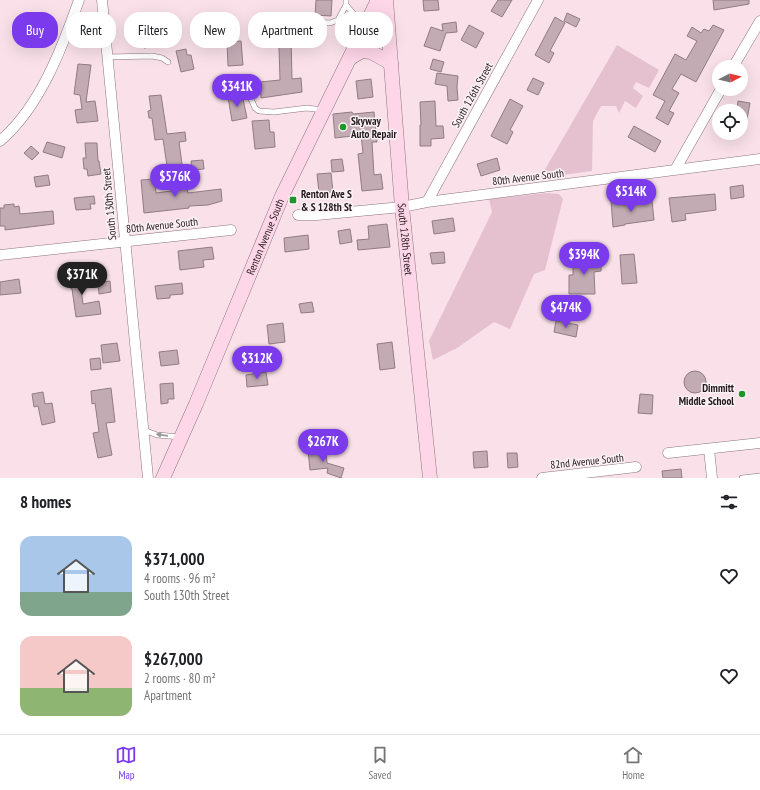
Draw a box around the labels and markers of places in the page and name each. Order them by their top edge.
pin: $341K [209,74,265,108]
place label: Skyway Auto Repair [350,114,398,141]
marker: Skyway Auto Repair [338,122,348,132]
pin: $576K [147,164,203,198]
pin: $514K [603,179,659,213]
place label: Renton Ave S & S 128th St [301,187,353,214]
marker: Renton Ave S & S 128th St [288,195,298,205]
pin: $394K [556,242,612,276]
pin: $371K [54,262,110,296]
pin: $474K [538,295,594,329]
pin: $312K [229,346,285,380]
place label: Dimmitt Middle School [679,381,735,408]
marker: Dimmitt Middle School [737,389,747,399]
pin: $267K [295,429,351,463]

